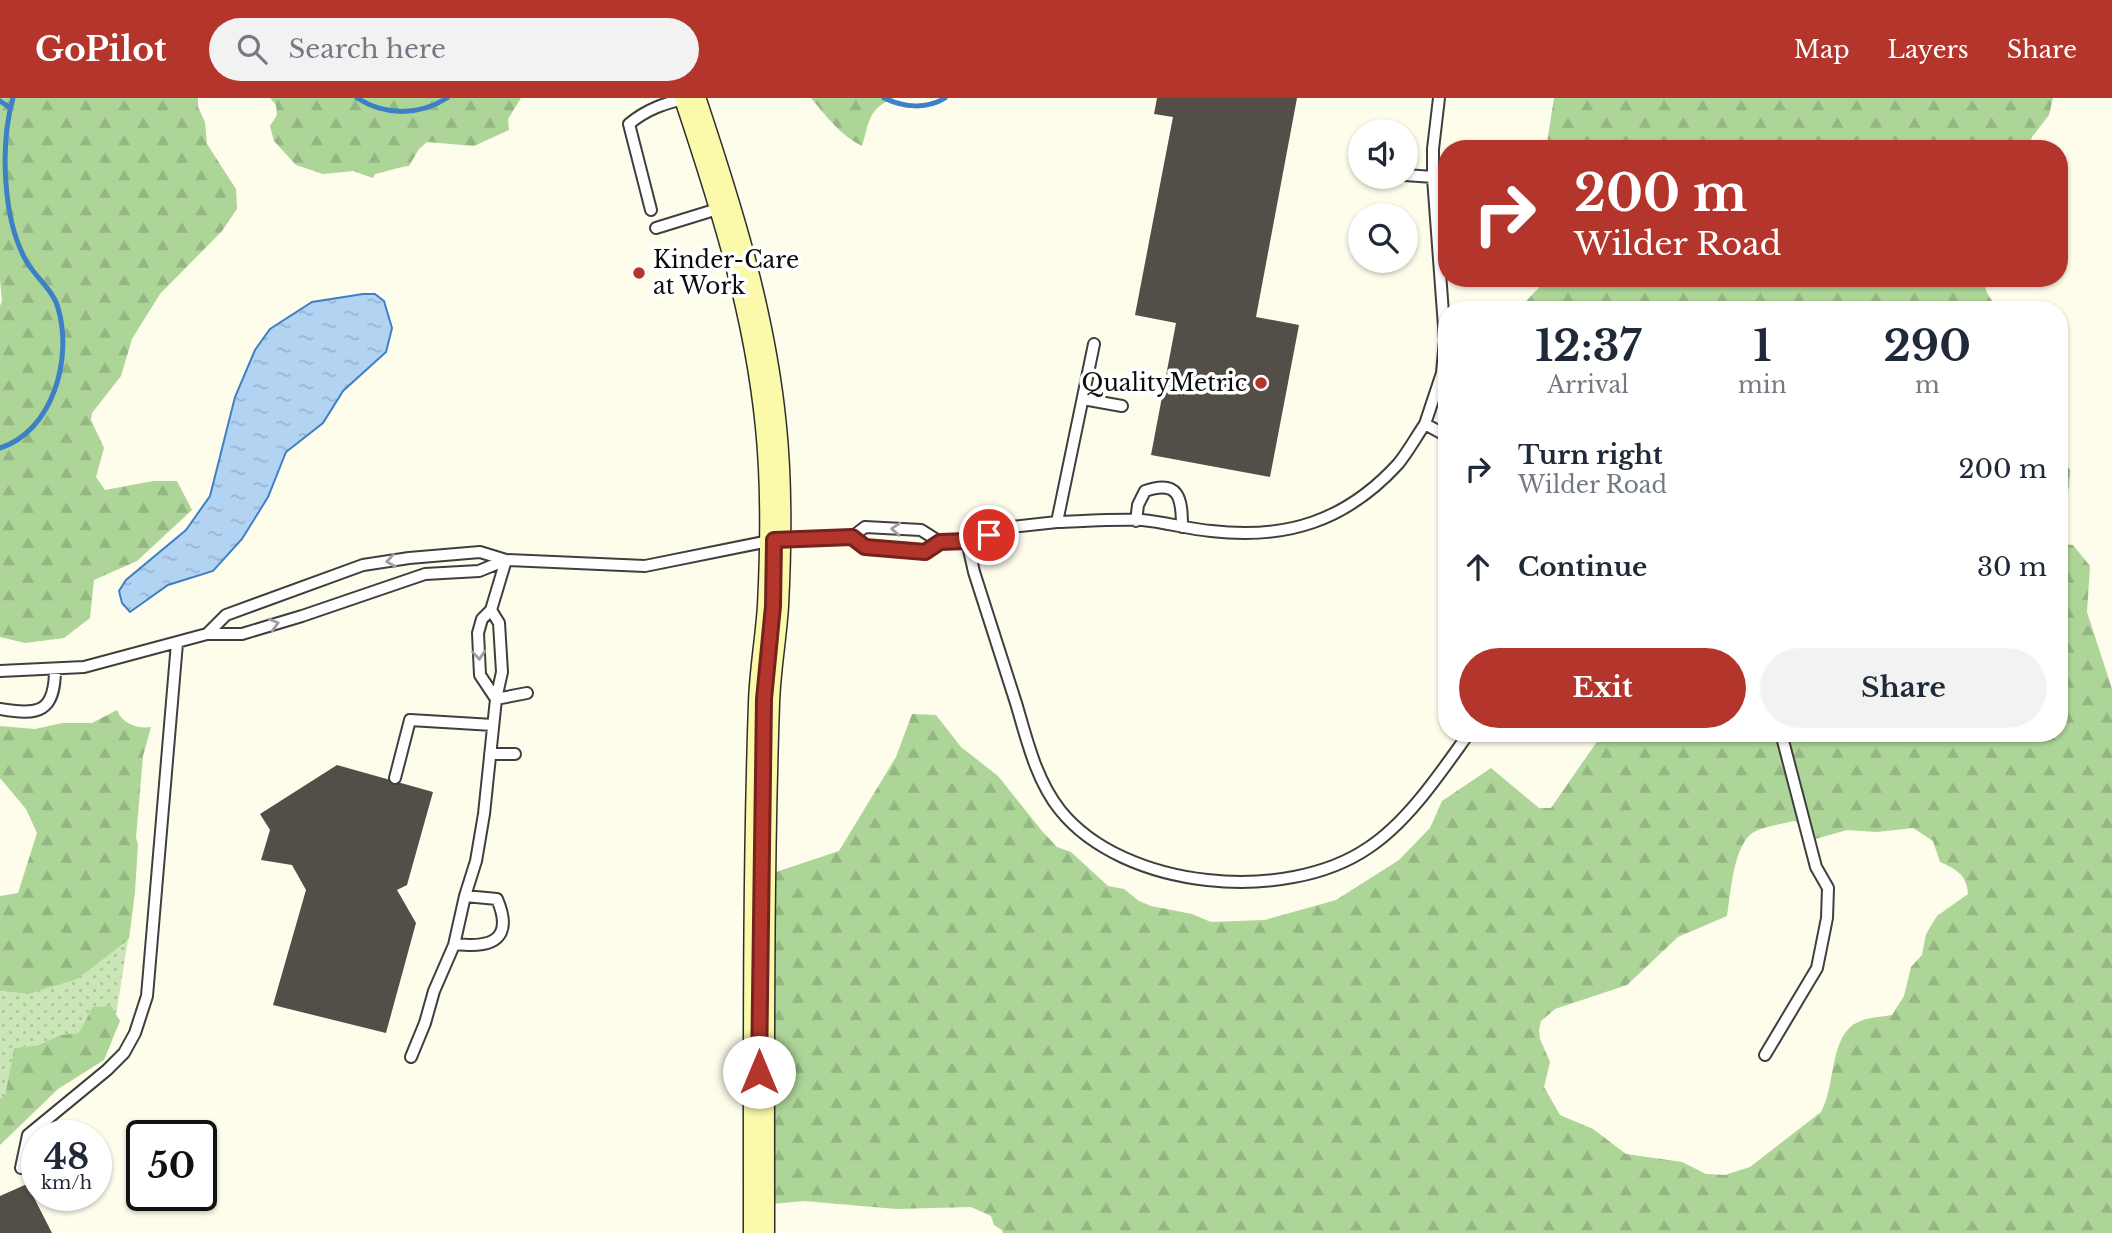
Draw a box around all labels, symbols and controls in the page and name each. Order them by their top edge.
search box [209,18,699,81]
text: GoPilot [35,29,167,70]
icon: search [233,30,271,68]
text: Search here [289,33,446,65]
text: Map [1794,35,1850,64]
text: Layers [1888,35,1969,64]
text: Share [2007,35,2077,64]
map controls [1348,119,1418,273]
button: sound [1348,119,1418,189]
text: 200 m [1574,163,1747,224]
icon: right [1459,168,1550,259]
button: search [1348,203,1418,273]
text: Wilder Road [1574,224,1781,264]
place label: Kinder-Care at Work [653,246,799,300]
marker: Kinder-Care at Work [631,265,647,281]
text: 12:37 [1535,320,1641,372]
text: 1 [1753,320,1771,372]
text: 290 [1884,320,1971,372]
place label: QualityMetric [1082,369,1247,397]
text: Arrival [1547,371,1629,399]
text: min [1738,371,1786,399]
text: m [1915,371,1940,399]
marker: QualityMetric [1253,375,1269,391]
text: Turn right [1518,439,1663,471]
icon: right [1459,450,1497,488]
text: 200 m [1958,453,2047,485]
text: Wilder Road [1518,471,1667,499]
pin [959,505,1019,565]
icon: arrive [970,516,1008,554]
one-way arrow [890,521,901,536]
icon: ahead [1459,548,1497,586]
text: Continue [1518,551,1647,583]
text: 30 m [1977,551,2047,583]
one-way arrow [385,553,397,568]
one-way arrow [268,618,280,633]
button: Exit [1459,648,1746,728]
button: Share [1760,648,2047,728]
one-way arrow [471,650,486,661]
position arrow [722,1035,796,1109]
speed limit sign: 50 [126,1120,217,1211]
text: 48 [44,1135,89,1178]
text: km/h [41,1172,92,1194]

